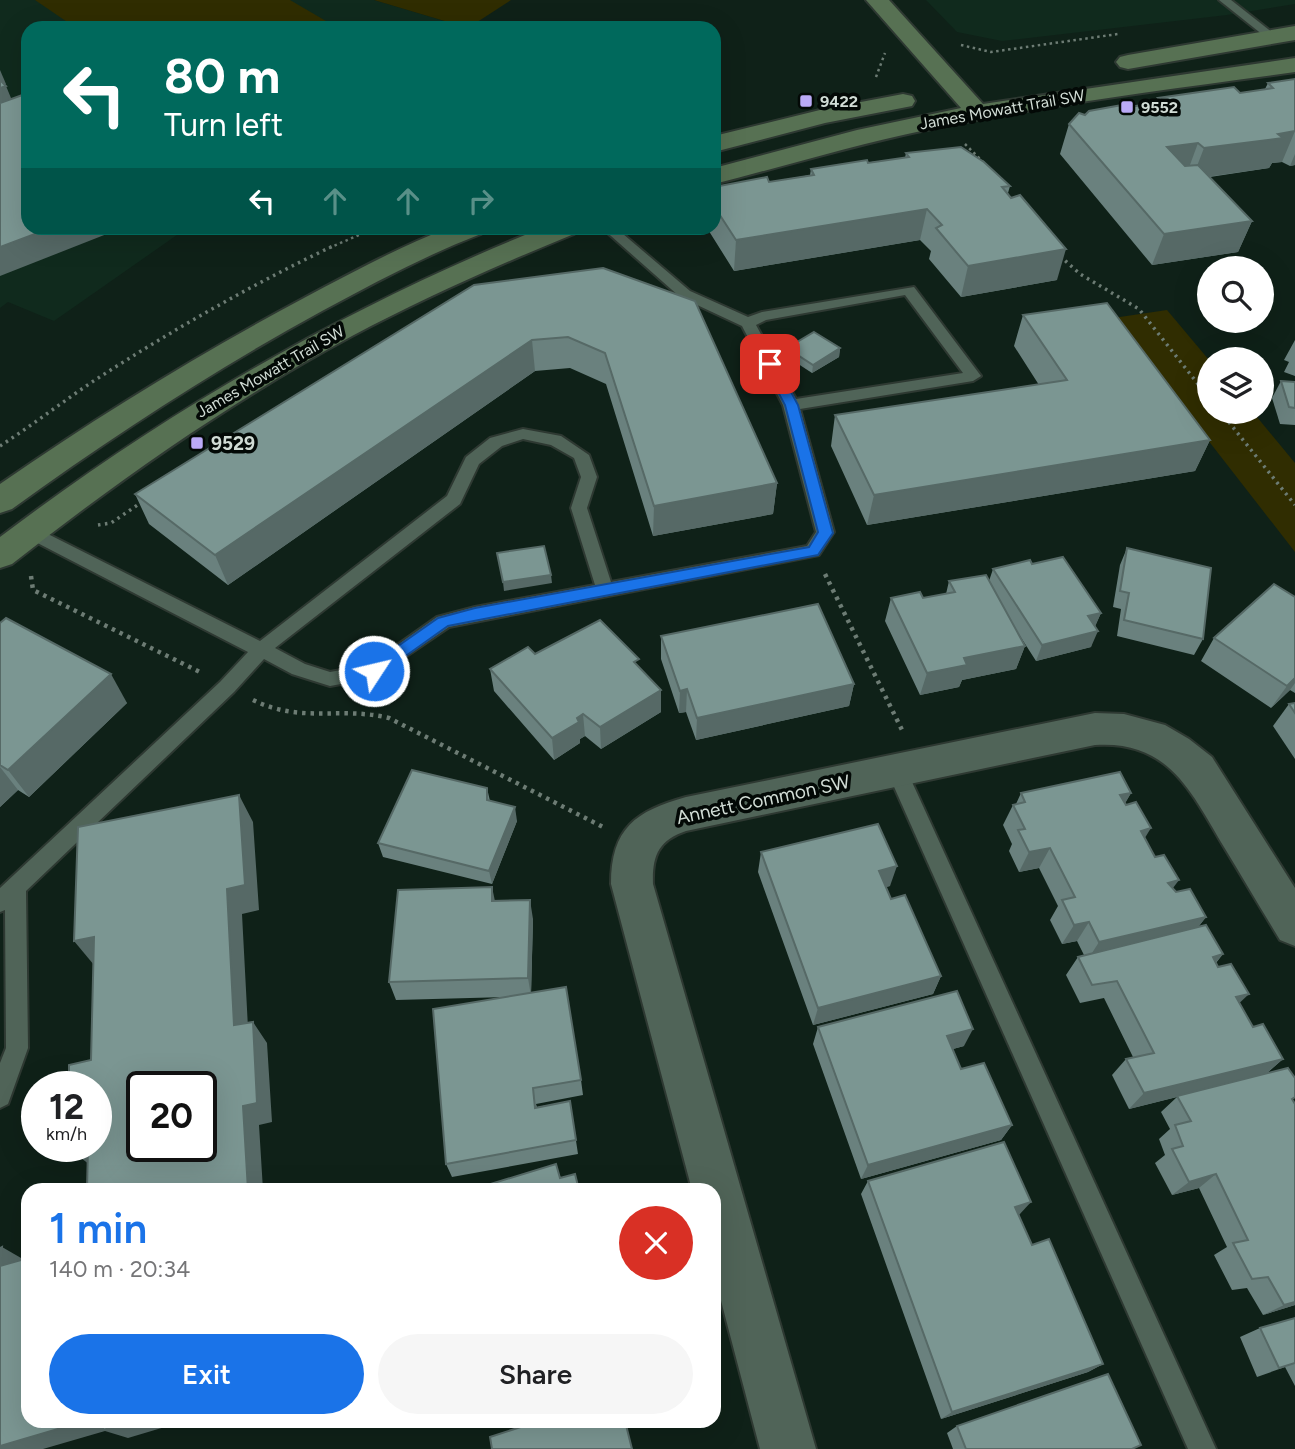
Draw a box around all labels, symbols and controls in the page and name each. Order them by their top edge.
text: 80 m [164,46,280,105]
icon: left [49,49,140,140]
street label: James Mowatt Trail SW [918,85,1087,133]
place label: 9422 [820,92,858,111]
marker: 9422 [798,93,814,109]
place label: 9552 [1141,98,1178,117]
marker: 9552 [1119,99,1135,115]
text: Turn left [164,106,283,144]
icon: left [243,182,281,220]
icon: ahead [316,182,354,220]
icon: ahead [389,182,427,220]
icon: right [462,182,500,220]
map controls [1197,256,1274,424]
button: search [1197,256,1274,333]
street label: James Mowatt Trail SW [193,321,348,422]
pin [740,334,800,394]
icon: arrive [751,345,789,383]
button: layers [1197,347,1274,424]
place label: 9529 [211,432,255,455]
marker: 9529 [189,435,205,451]
position arrow [337,634,411,708]
street label: Annett Common SW [674,770,853,829]
speed limit sign: 20 [126,1071,217,1162]
text: 12 [49,1086,84,1128]
text: km/h [46,1123,87,1145]
text: 1 min [49,1203,147,1254]
button: close [619,1206,693,1280]
text: 140 m · 20:34 [49,1255,190,1283]
button: Exit [49,1334,364,1414]
button: Share [378,1334,693,1414]

